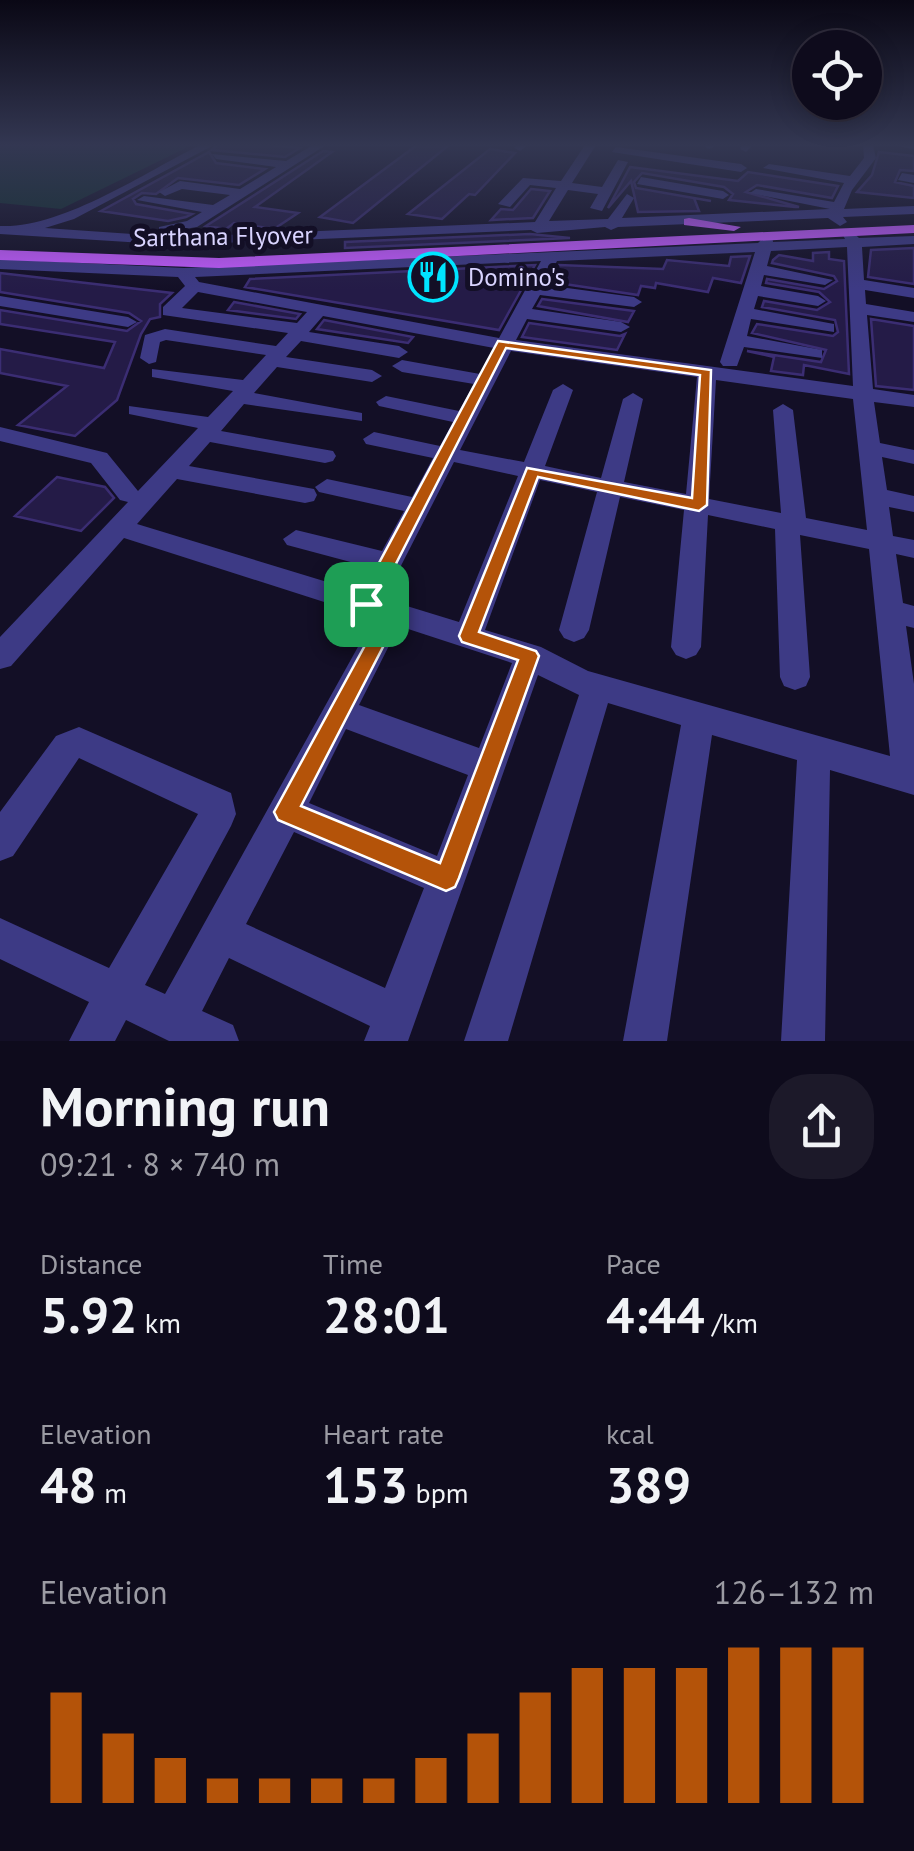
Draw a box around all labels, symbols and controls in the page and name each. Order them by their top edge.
map controls [792,30,882,120]
button: locate [792,30,882,120]
street label: Sarthana Flyover [133,218,314,254]
restaurant icon: Domino's [407,251,459,303]
place label: Domino's [468,261,565,293]
pin [324,562,409,647]
icon: arrive [339,577,394,632]
text: Morning run [40,1070,330,1141]
button: share [769,1074,874,1179]
text: 09:21 · 8 × 740 m [40,1143,280,1185]
text: Distance [40,1245,143,1282]
text: Time [323,1245,383,1282]
text: Pace [606,1245,661,1282]
text: 5.92 [40,1282,137,1347]
text: 28:01 [323,1282,450,1347]
text: 4:44 [606,1282,705,1347]
text: km [137,1304,181,1341]
text: /km [705,1304,758,1341]
text: Elevation [40,1415,152,1452]
text: Heart rate [323,1415,444,1452]
text: kcal [606,1415,654,1452]
text: 48 [40,1452,97,1517]
text: 153 [323,1452,408,1517]
text: 389 [606,1452,691,1517]
text: m [97,1474,127,1511]
text: bpm [408,1474,469,1511]
text: Elevation [40,1571,167,1613]
text: 126–132 m [714,1571,874,1613]

